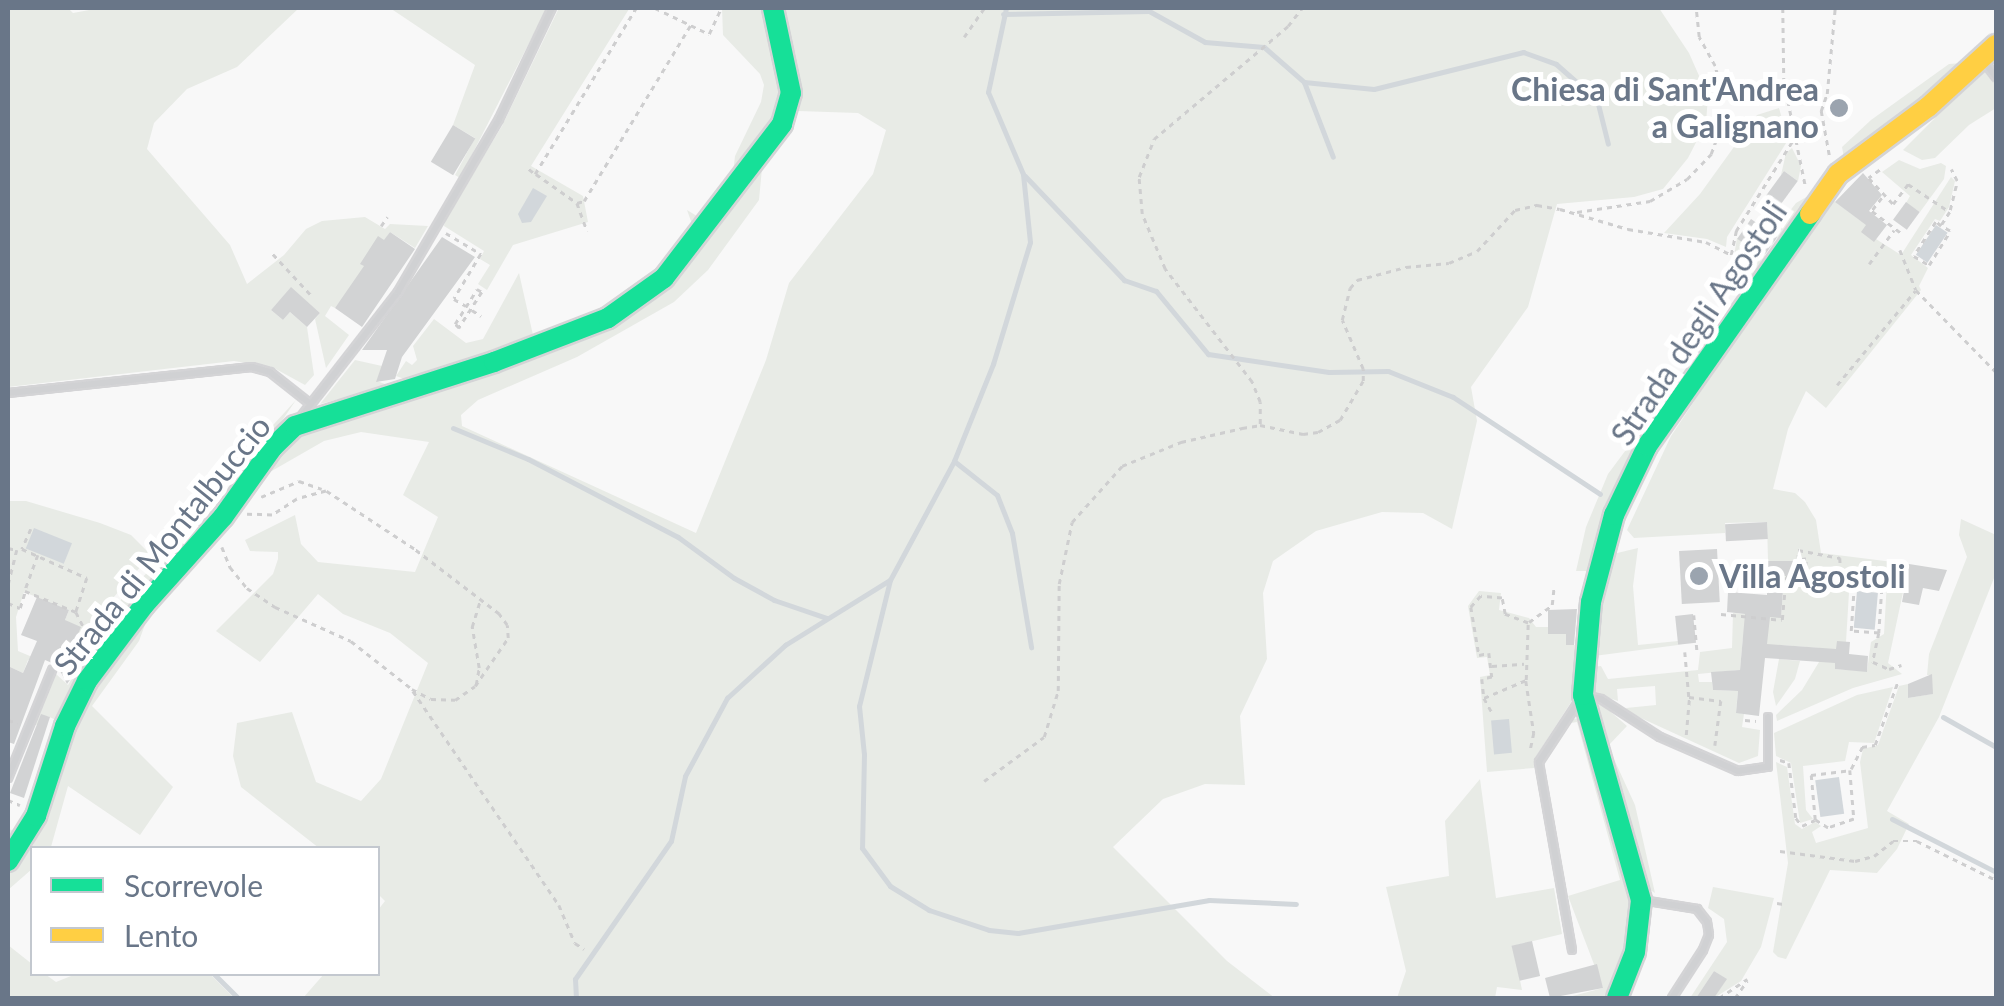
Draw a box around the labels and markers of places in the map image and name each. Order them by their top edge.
place label: Chiesa di Sant'Andrea a Galignano [1511,71,1819,146]
marker: Chiesa di Sant'Andrea a Galignano [1828,97,1850,119]
place label: Villa Agostoli [1719,557,1907,595]
marker: Villa Agostoli [1688,565,1710,587]

